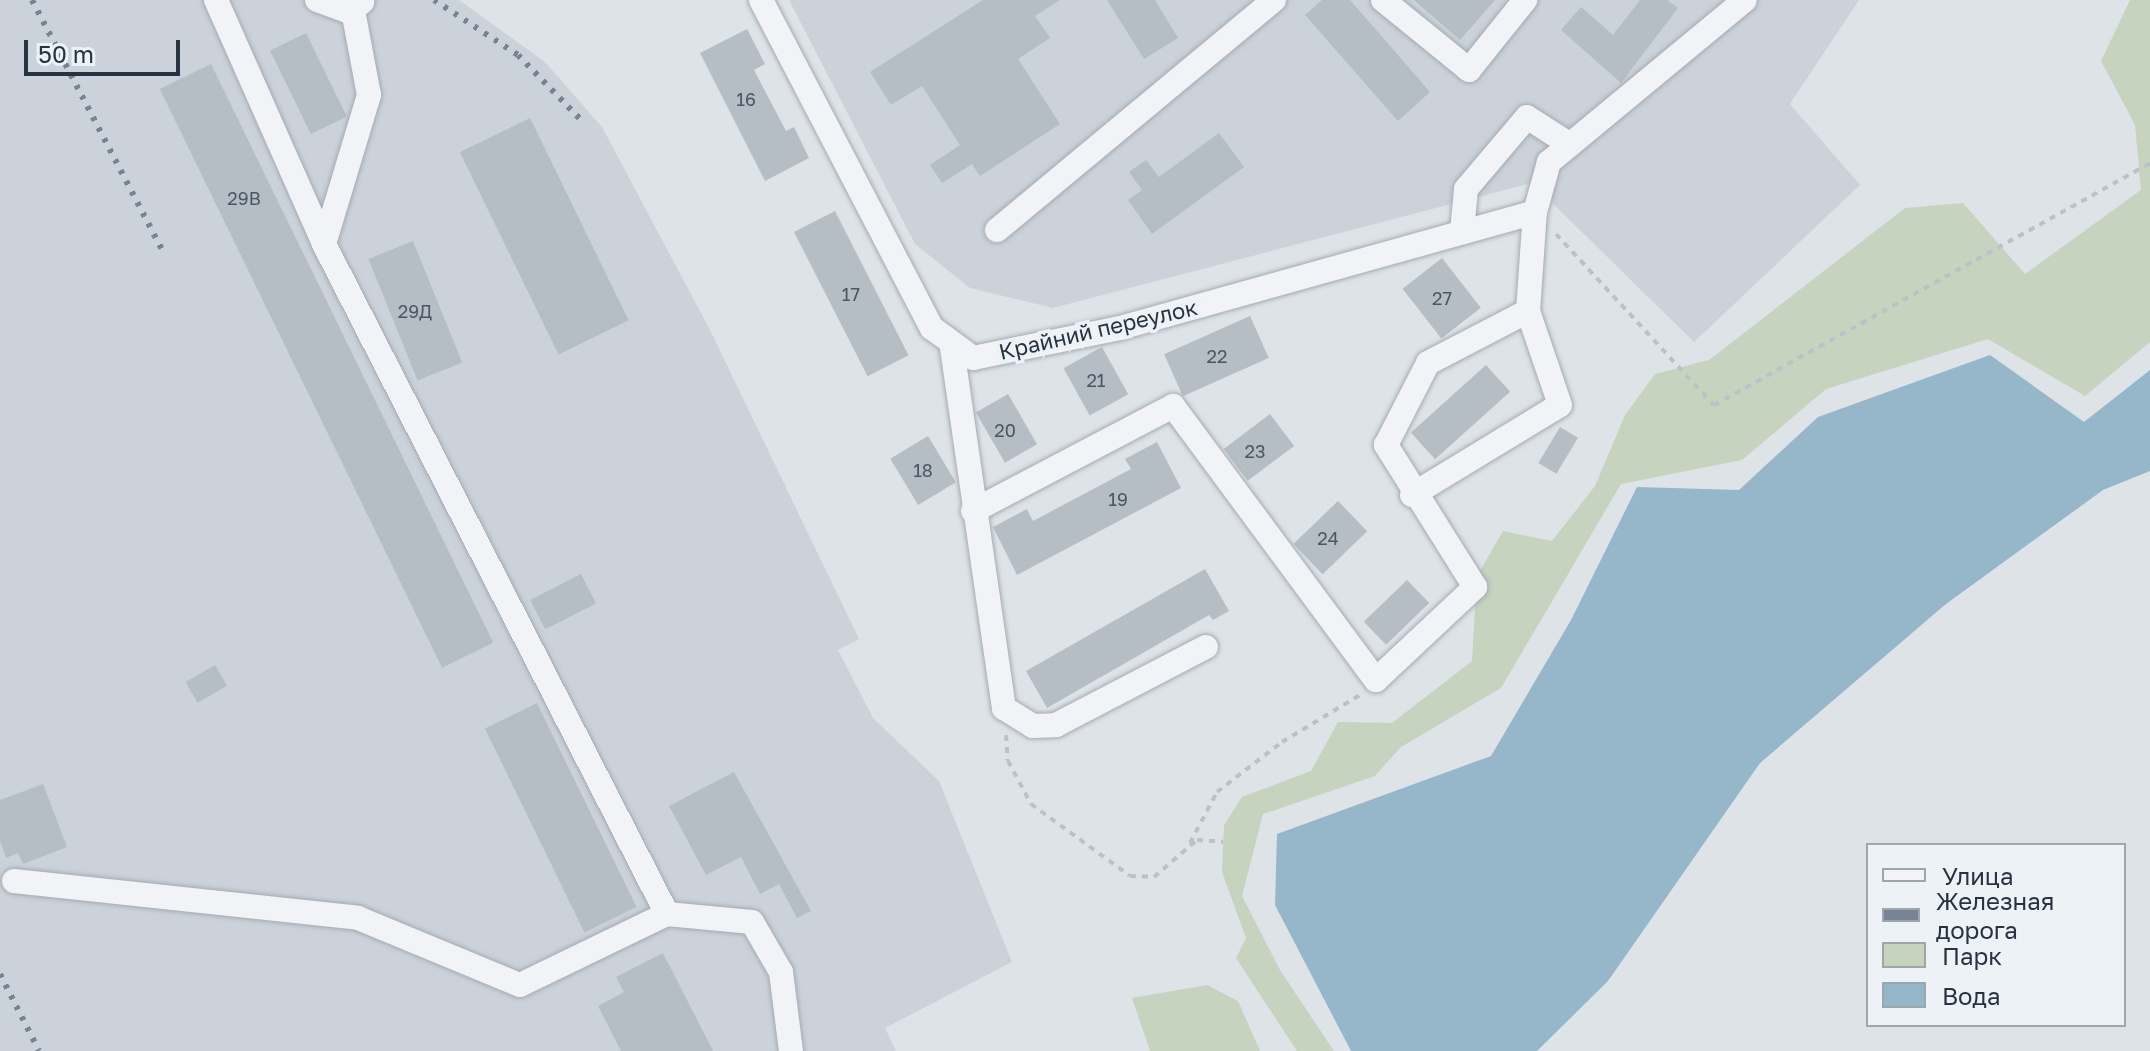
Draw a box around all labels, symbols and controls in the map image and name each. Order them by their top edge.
scale bar [28,24,184,74]
text: 50 m [38,39,94,68]
house number: 16 [736,88,756,110]
house number: 29В [227,187,261,209]
house number: 17 [842,283,860,305]
house number: 27 [1432,287,1452,309]
street label: Крайний переулок [996,293,1200,365]
house number: 29Д [398,300,432,322]
house number: 22 [1207,345,1227,367]
house number: 21 [1086,369,1106,391]
house number: 20 [994,419,1016,441]
house number: 23 [1245,440,1265,462]
house number: 18 [913,459,933,481]
house number: 19 [1108,488,1128,510]
house number: 24 [1317,527,1339,549]
legend [1866,843,2126,1027]
text: Улица [1942,861,2014,890]
text: Железная дорога [1936,886,2054,944]
text: Парк [1942,941,2002,970]
text: Вода [1942,981,2001,1010]

